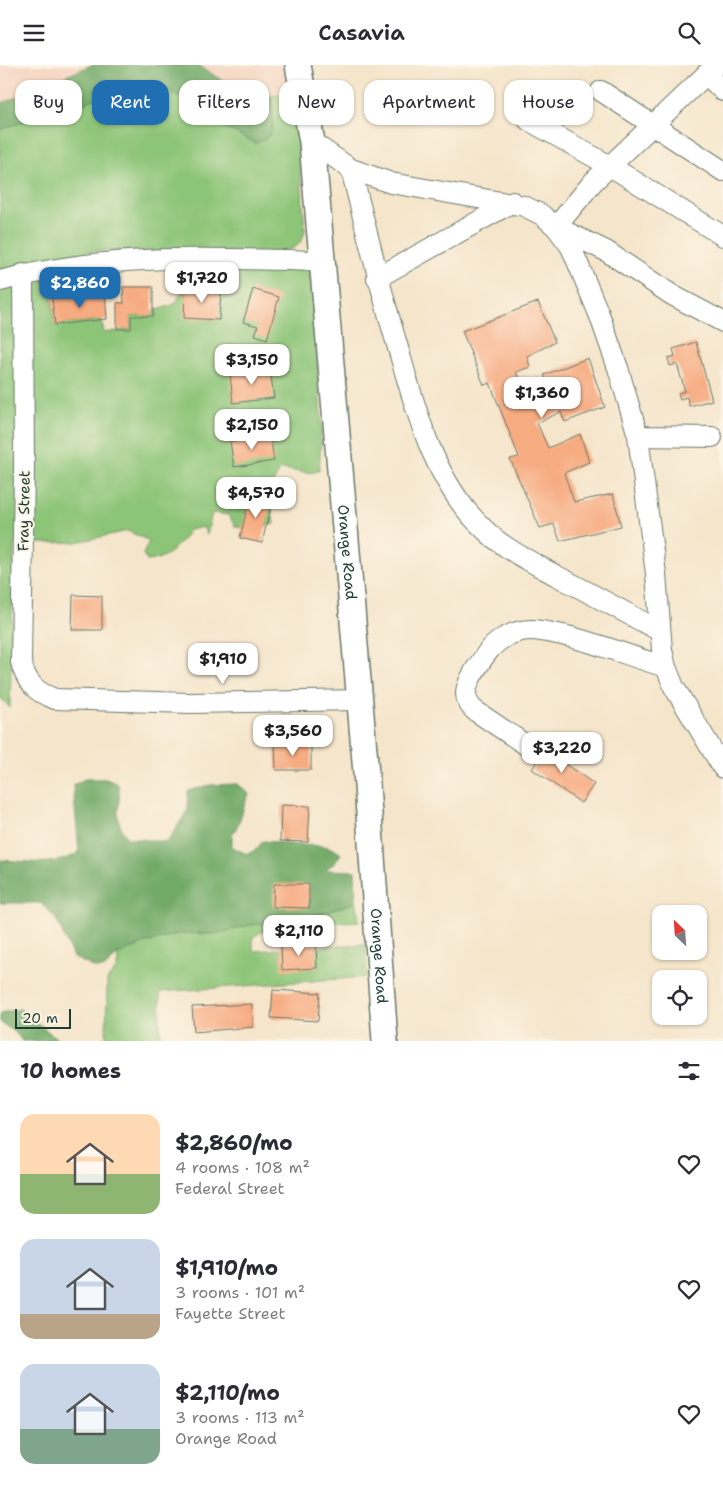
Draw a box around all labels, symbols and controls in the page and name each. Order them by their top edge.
text: Casavia [318,18,405,47]
icon: menu [20,19,48,47]
icon: search [675,19,703,47]
chip: Buy [15,80,82,125]
chip: Rent [92,80,169,125]
chip: Filters [179,80,269,125]
chip: New [279,80,354,125]
chip: Apartment [364,80,494,125]
chip: House [504,80,593,125]
pin: $1,720 [161,261,243,304]
pin: $2,860 [39,267,121,309]
text: $1,720 [176,267,228,288]
text: $2,860 [50,272,110,293]
pin: $3,150 [211,343,293,386]
text: $3,150 [226,349,278,370]
pin: $1,360 [501,377,583,419]
text: $1,360 [515,382,569,403]
pin: $2,150 [211,409,293,451]
text: $2,150 [226,414,278,435]
street label: Fray Street [13,470,35,552]
pin: $4,570 [215,477,297,519]
text: $4,570 [227,482,285,503]
street label: Orange Road [333,504,361,601]
pin: $1,910 [182,643,264,685]
text: $1,910 [199,648,247,669]
pin: $3,560 [252,715,334,757]
text: $3,560 [264,720,322,741]
pin: $3,220 [521,731,603,774]
text: $3,220 [533,737,591,758]
north arrow [652,905,708,960]
map controls [652,905,707,1025]
street label: Orange Road [366,908,392,1005]
pin: $2,110 [258,915,340,957]
text: $2,110 [274,920,324,941]
button: locate [652,970,707,1025]
scale bar [15,1006,71,1029]
text: 20 m [22,1009,58,1027]
text: 10 homes [20,1057,121,1085]
icon: filters [675,1057,703,1085]
text: $2,860/mo [175,1129,293,1157]
icon: home [60,1134,120,1194]
icon: heart [675,1150,703,1178]
text: 4 rooms · 108 m² [175,1157,310,1178]
text: Federal Street [175,1178,285,1199]
text: $1,910/mo [175,1254,278,1282]
icon: home [60,1259,120,1319]
icon: heart [675,1275,703,1303]
text: 3 rooms · 101 m² [175,1282,305,1303]
text: Fayette Street [175,1303,286,1324]
text: $2,110/mo [175,1379,280,1407]
icon: home [60,1384,120,1444]
icon: heart [675,1400,703,1428]
text: 3 rooms · 113 m² [175,1407,305,1428]
text: Orange Road [175,1428,277,1449]

